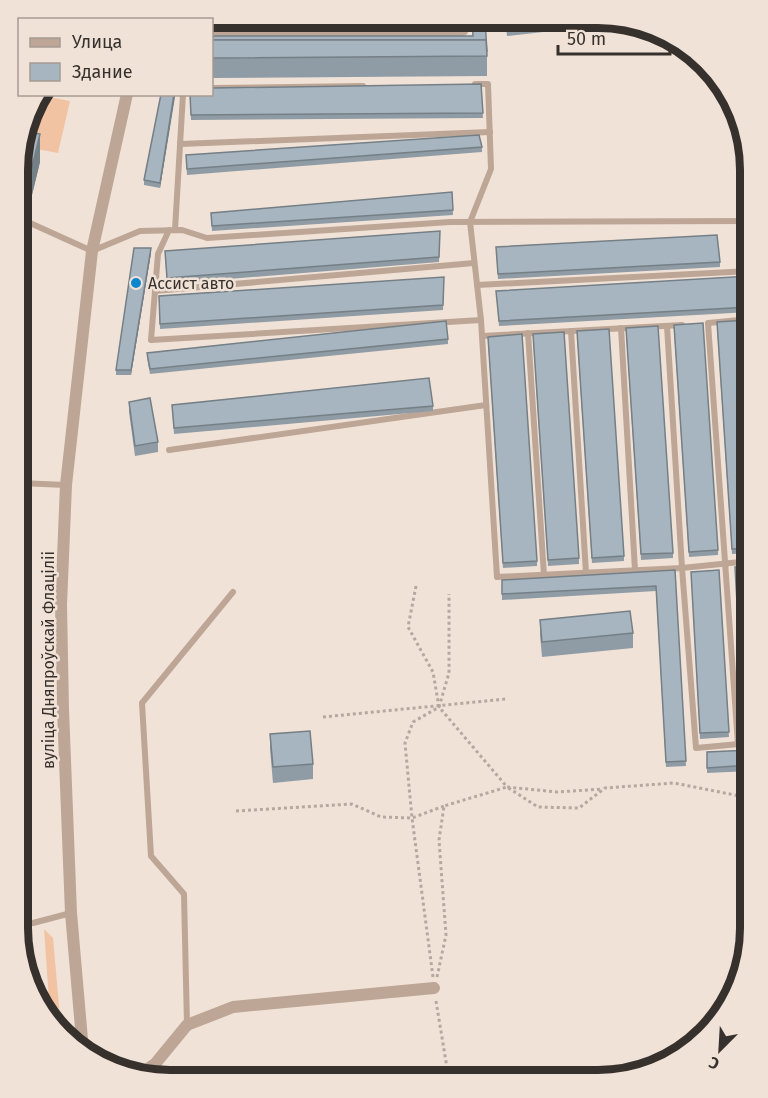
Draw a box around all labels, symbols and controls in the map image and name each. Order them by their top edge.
legend [18,18,213,96]
scale bar [558,18,670,56]
text: 50 m [567,28,606,50]
text: Улица [72,31,122,53]
text: Здание [72,61,133,83]
place label: Ассист авто [148,274,234,293]
marker: Ассист авто [129,276,143,290]
street label: вуліца Дняпроўскай Флаціліі [39,551,58,769]
north arrow [690,1020,750,1080]
text: С [705,1052,722,1074]

